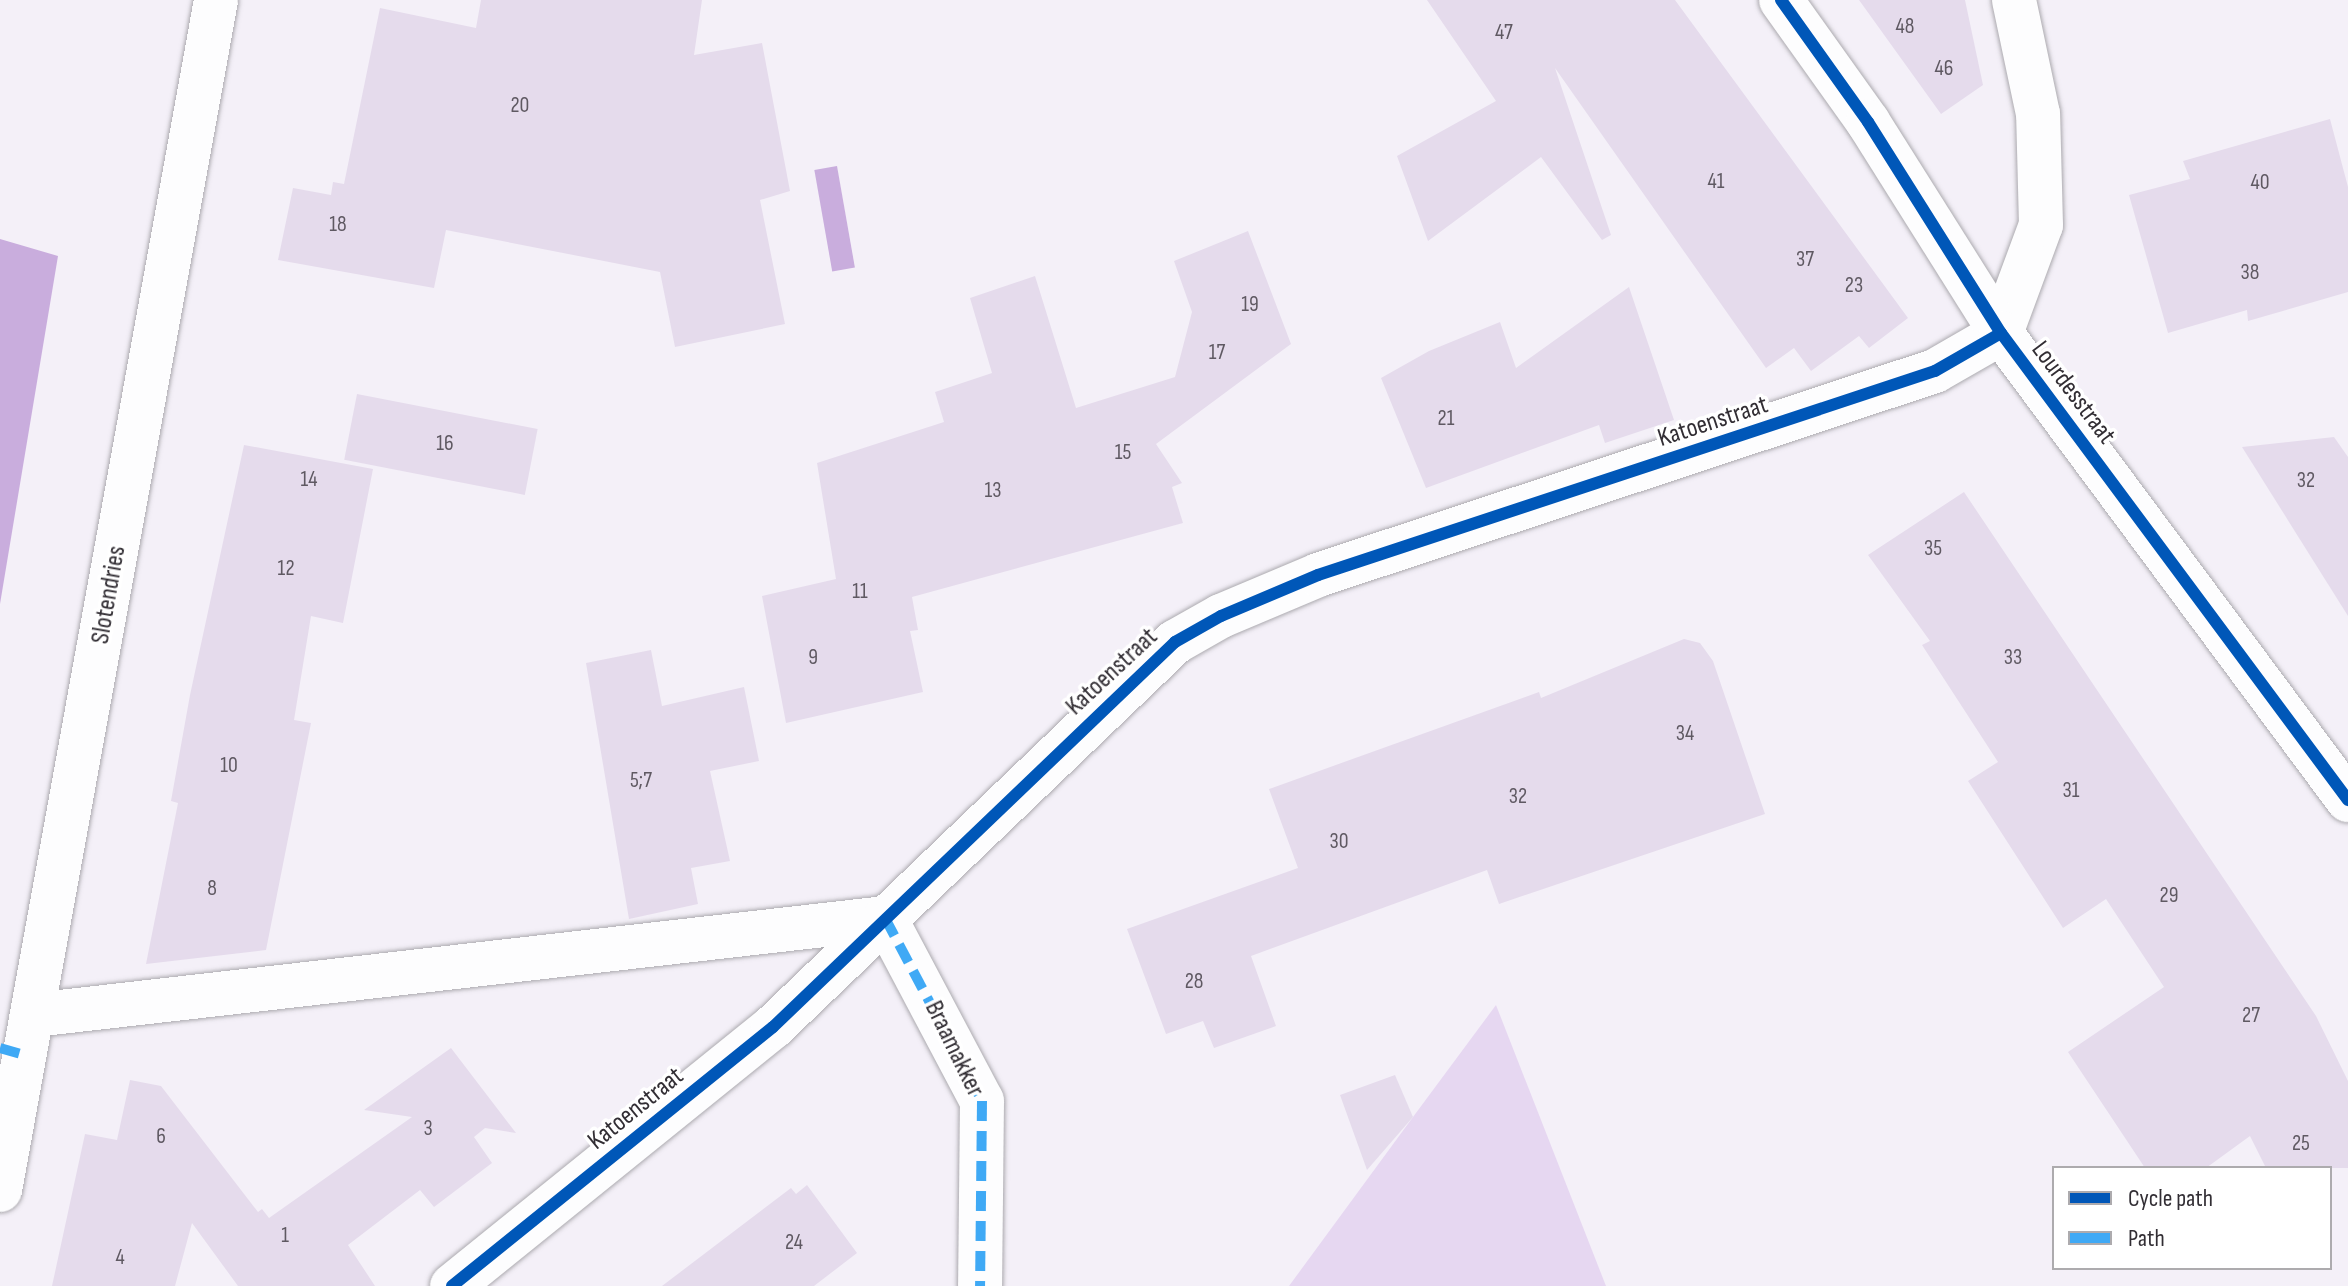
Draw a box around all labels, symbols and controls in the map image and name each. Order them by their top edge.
house number: 48 [1896,14,1914,40]
house number: 47 [1495,20,1513,46]
house number: 46 [1935,56,1953,82]
house number: 20 [511,93,529,119]
house number: 41 [1708,169,1724,195]
house number: 40 [2250,170,2270,196]
house number: 18 [329,212,347,238]
house number: 37 [1796,247,1814,273]
house number: 38 [2241,260,2259,286]
house number: 23 [1845,273,1863,299]
house number: 19 [1241,292,1259,318]
street label: Lourdesstraat [2024,335,2122,451]
house number: 17 [1209,340,1225,366]
street label: Katoenstraat [1654,390,1772,454]
house number: 21 [1438,406,1454,432]
house number: 16 [436,431,454,457]
house number: 15 [1115,440,1131,466]
house number: 14 [301,467,317,493]
house number: 32 [2297,468,2315,494]
house number: 13 [985,478,1001,504]
house number: 35 [1924,536,1942,562]
street label: Slotendries [85,544,133,646]
house number: 12 [277,556,295,582]
house number: 11 [852,579,868,605]
street label: Katoenstraat [1060,622,1164,722]
house number: 9 [808,645,818,671]
house number: 33 [2004,645,2022,671]
house number: 34 [1676,721,1694,747]
house number: 10 [220,753,238,779]
house number: 5;7 [630,768,652,794]
house number: 31 [2063,778,2079,804]
house number: 32 [1509,784,1527,810]
house number: 30 [1329,829,1349,855]
house number: 8 [207,876,217,902]
house number: 29 [2160,883,2178,909]
house number: 28 [1185,969,1203,995]
street label: Braamakker [917,996,991,1102]
house number: 27 [2242,1003,2260,1029]
street label: Katoenstraat [582,1061,690,1157]
house number: 3 [423,1116,433,1142]
house number: 6 [156,1124,166,1150]
house number: 25 [2292,1131,2310,1157]
legend [2052,1166,2332,1270]
text: Cycle path [2128,1184,2213,1213]
house number: 1 [281,1223,289,1249]
text: Path [2128,1224,2165,1253]
house number: 24 [785,1230,803,1256]
house number: 4 [115,1245,125,1271]

